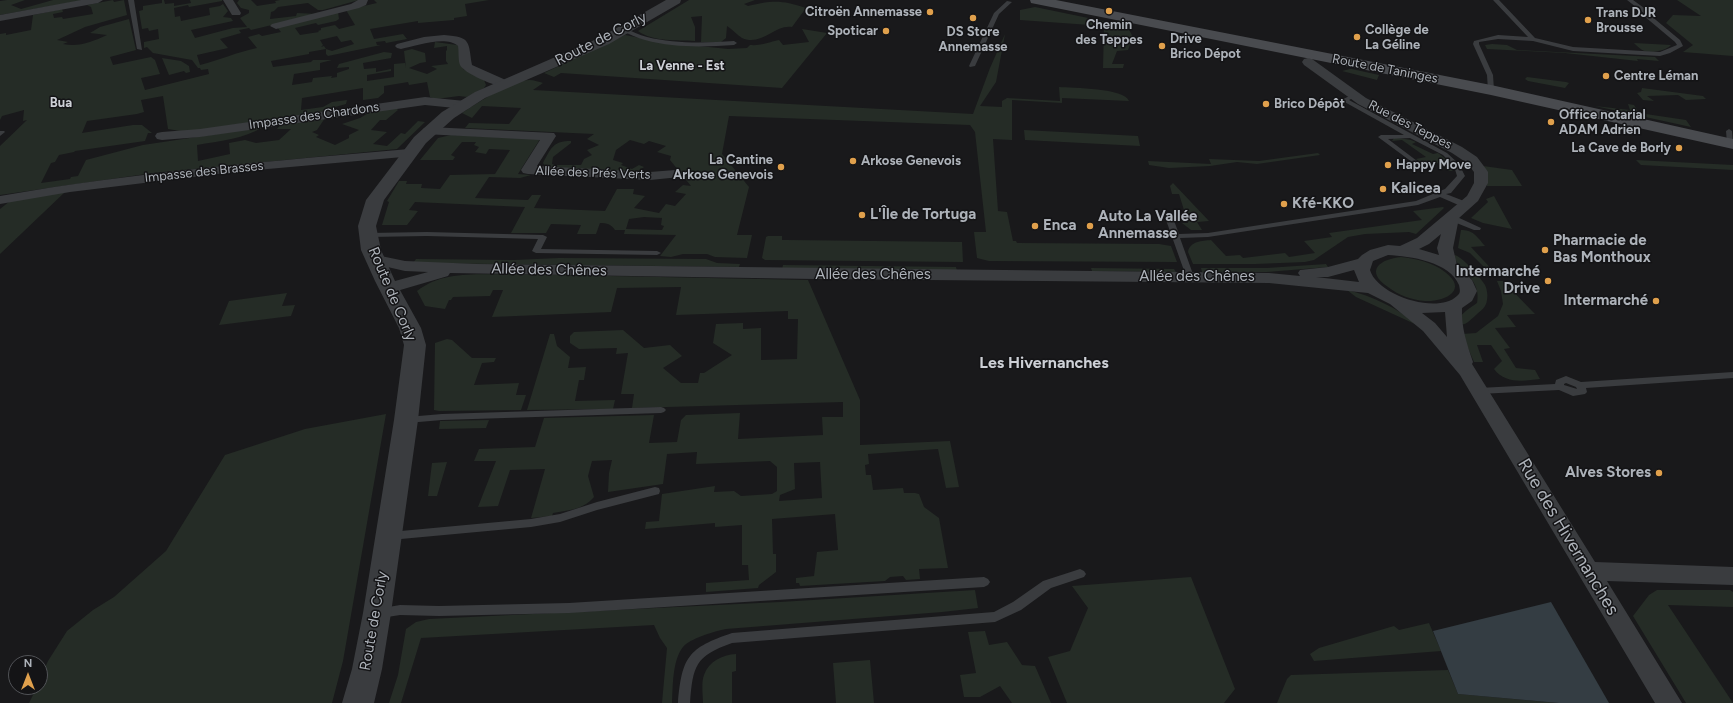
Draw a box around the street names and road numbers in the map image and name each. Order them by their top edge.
street label: Route de Corly [552,8,650,70]
street label: Route de Taninges [1331,51,1439,87]
street label: Rue des Teppes [1366,97,1454,153]
street label: Impasse des Chardons [248,99,380,133]
street label: Impasse des Brasses [144,158,264,186]
street label: Allée des Prés Verts [535,163,651,183]
street label: Route de Corly [364,244,420,344]
street label: Allée des Chênes [491,260,607,280]
street label: Allée des Chênes [815,266,931,284]
street label: Allée des Chênes [1139,268,1255,286]
street label: Rue des Hivernanches [1513,455,1623,619]
street label: Route de Corly [356,570,392,672]

